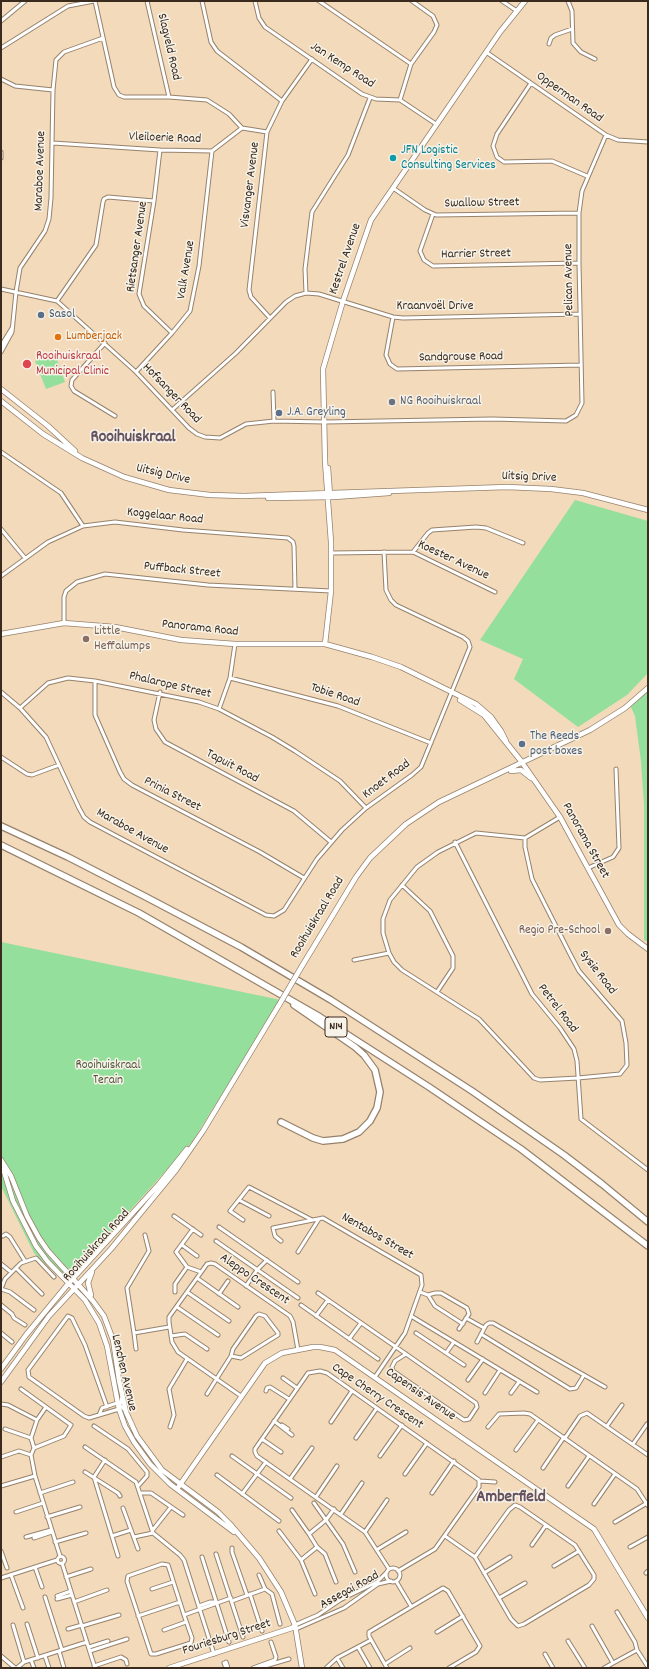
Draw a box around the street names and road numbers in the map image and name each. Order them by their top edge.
street label: Slagveld Road [153,12,183,82]
street label: Jan Kemp Road [307,39,377,93]
street label: Opperman Road [532,69,606,127]
street label: Vleiloerie Road [129,130,201,148]
street label: Maraboe Avenue [32,131,50,211]
street label: Visvanger Avenue [238,141,264,229]
street label: Swallow Street [444,196,520,212]
street label: Rietsanger Avenue [124,201,152,293]
street label: Kestrel Avenue [327,221,365,297]
street label: Valk Avenue [175,239,199,301]
street label: Pelican Avenue [562,243,578,317]
street label: Harrier Street [441,247,511,263]
street label: Kraanvoël Drive [397,299,473,315]
street label: Sandgrouse Road [419,349,503,367]
street label: Hofsanger Road [138,360,204,428]
street label: Uitsig Drive [134,461,192,489]
street label: Uitsig Drive [501,469,557,487]
street label: Koggelaar Road [126,505,204,529]
street label: Koester Avenue [415,538,491,584]
street label: Puffback Street [143,559,221,583]
street label: Panorama Road [161,617,239,641]
street label: Phalarope Street [127,669,213,703]
street label: Tobie Road [308,681,362,711]
street label: Tapuit Road [203,747,261,787]
street label: Knoet Road [360,757,414,803]
street label: Prinia Street [141,774,203,816]
street label: Panorama Street [558,800,612,882]
street label: Maraboe Avenue [93,806,171,858]
street label: Rooihuiskraal Road [288,874,348,962]
street label: Sysie Road [575,948,619,998]
street label: Petrel Road [534,981,580,1037]
road number: N14 [325,1017,347,1037]
street label: Rooihuiskraal Road [60,1206,134,1286]
street label: Nentabos Street [338,1210,416,1264]
street label: Aleppo Crescent [216,1251,292,1309]
street label: Lenchen Avenue [107,1333,139,1413]
street label: Cape Cherry Crescent [328,1361,426,1433]
street label: Capensis Avenue [382,1365,458,1425]
street label: Assegai Road [318,1568,382,1614]
street label: Fouriesburg Street [181,1616,273,1660]

